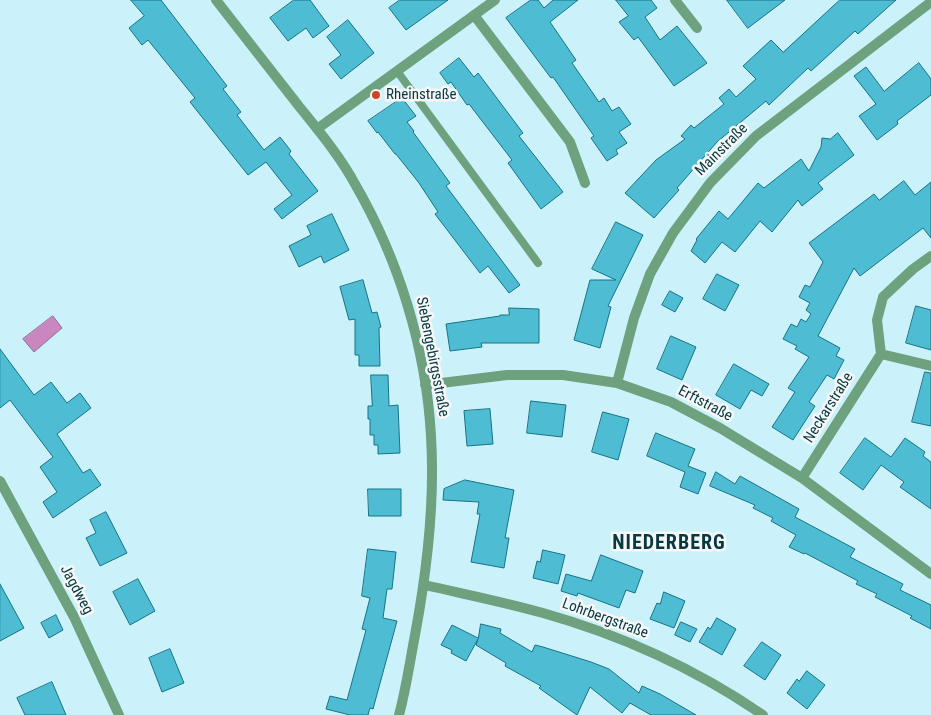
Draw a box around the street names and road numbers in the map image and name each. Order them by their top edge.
street label: Mainstraße [692,120,752,180]
street label: Siebengebirgsstraße [412,296,452,418]
street label: Neckarstraße [800,370,858,446]
street label: Erftstraße [675,382,735,426]
street label: Jagdweg [56,562,96,618]
street label: Lohrbergstraße [559,595,651,643]

